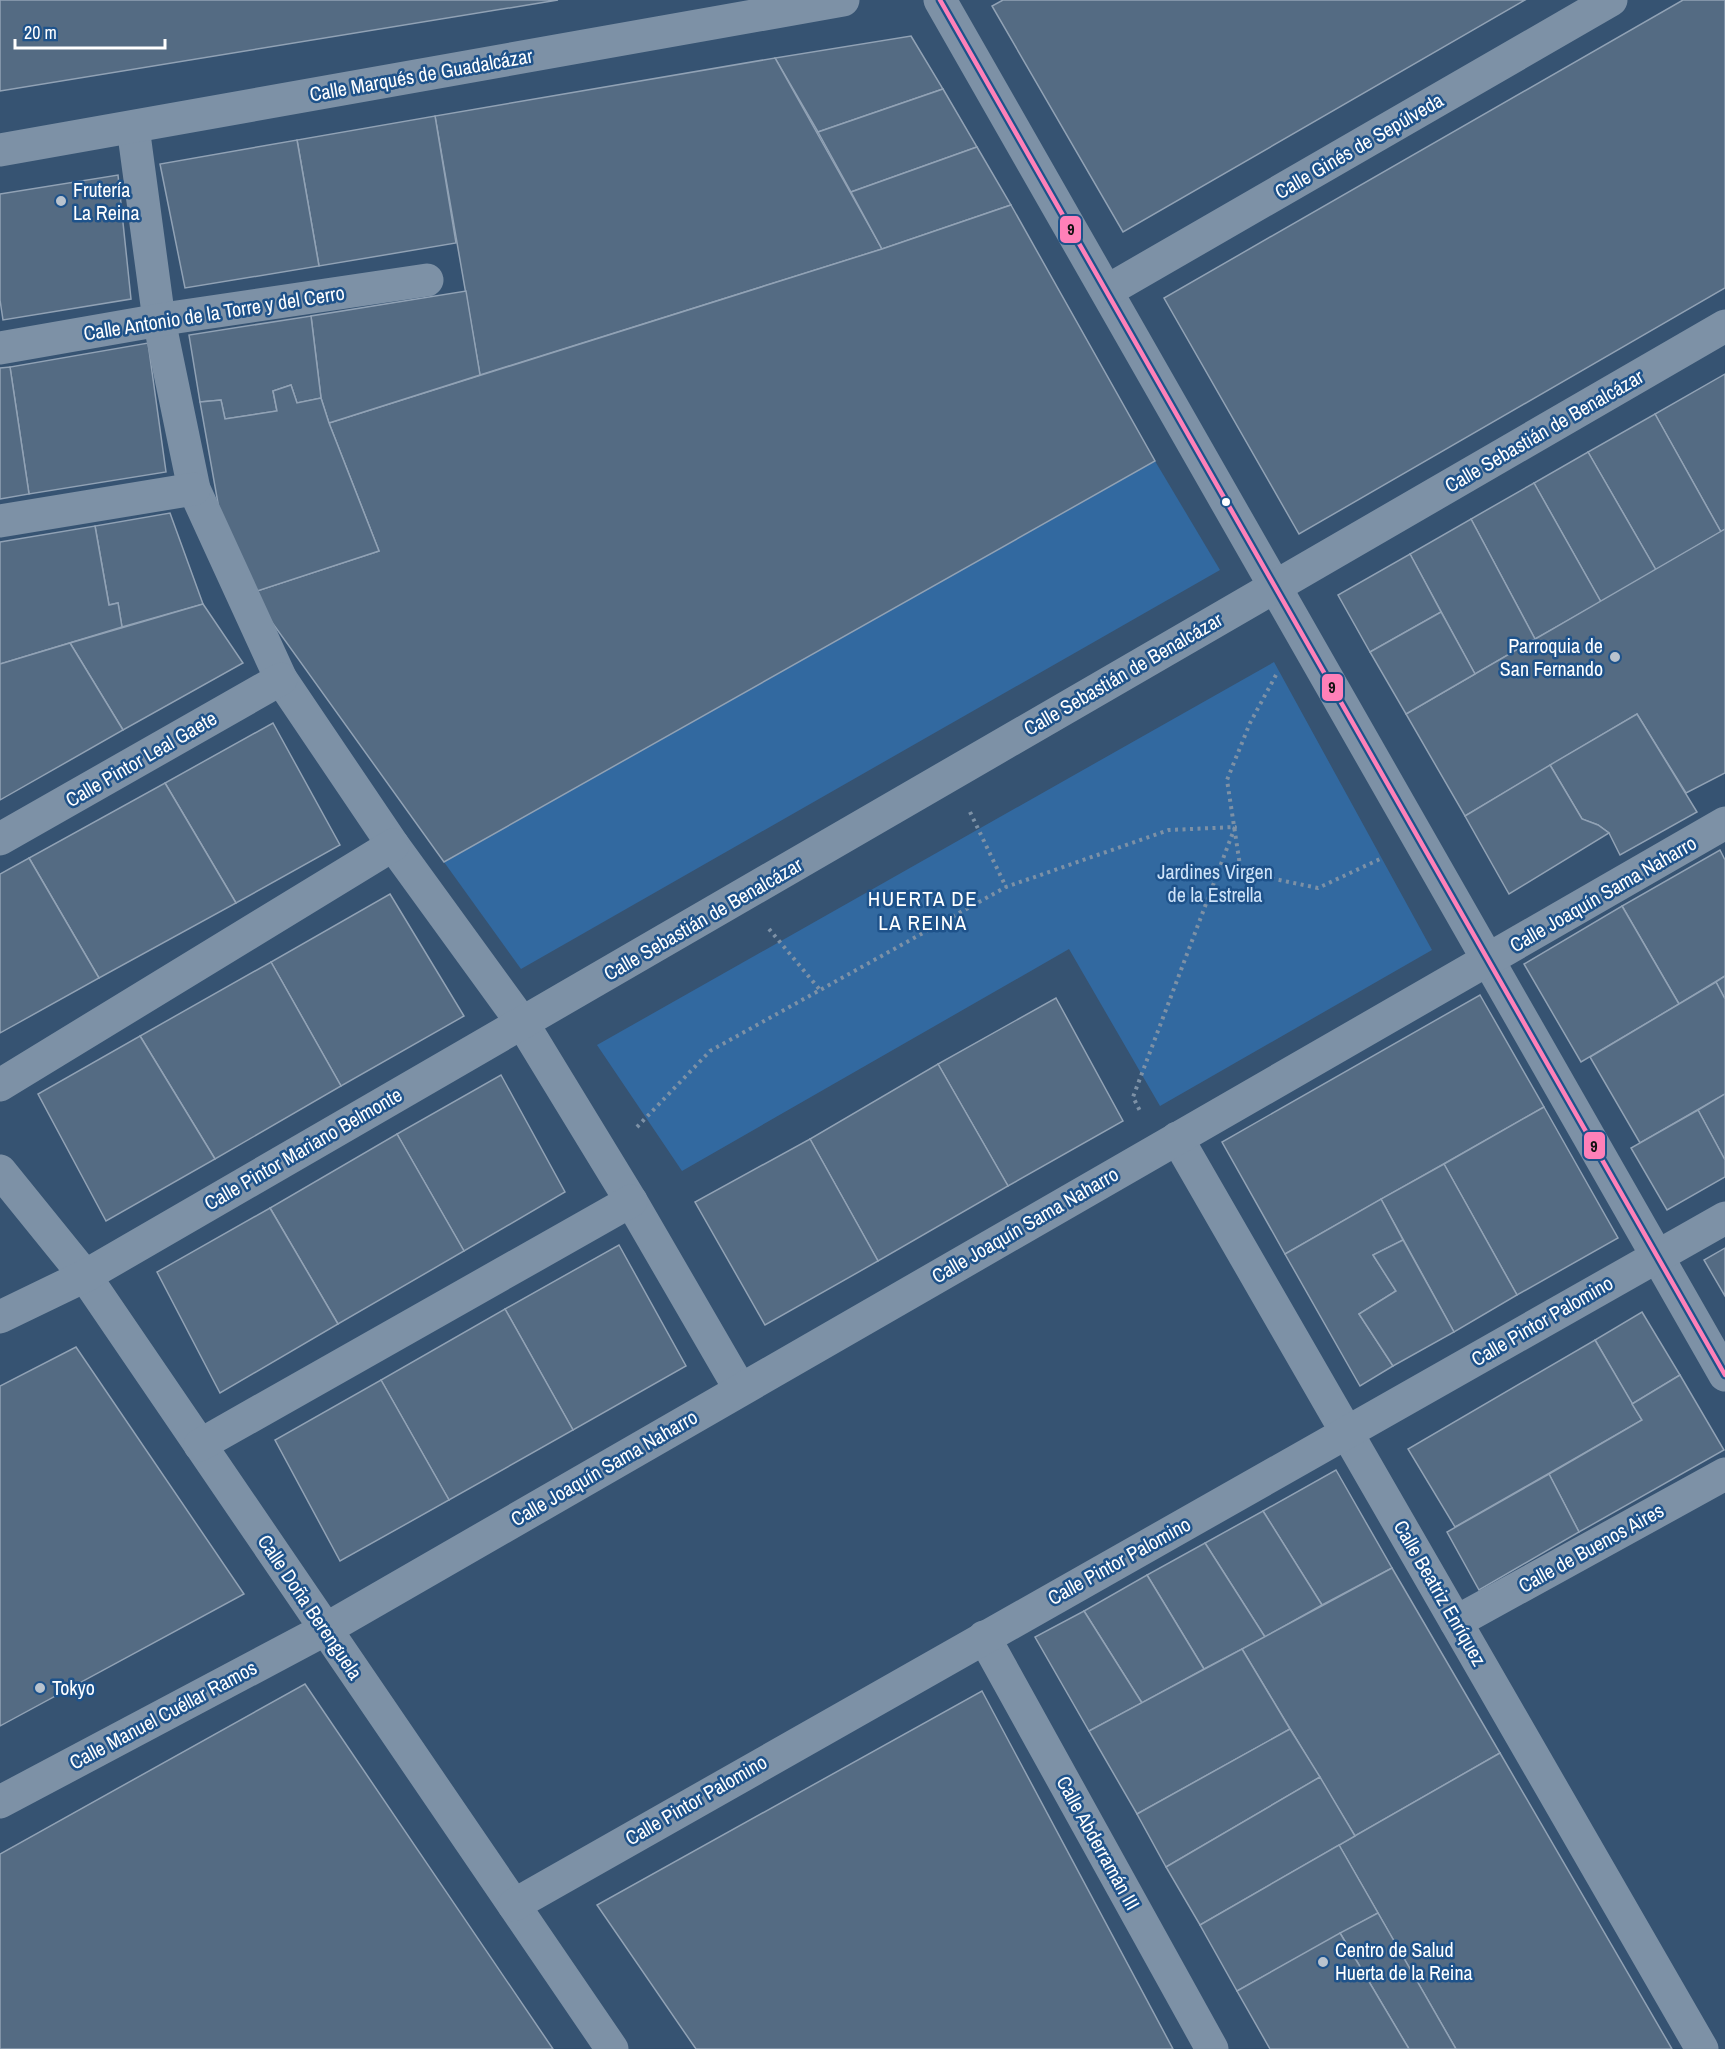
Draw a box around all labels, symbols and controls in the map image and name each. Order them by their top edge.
scale bar [15,12,165,50]
text: 20 m [24,20,57,45]
street label: Calle Marqués de Guadalcázar [307,41,535,107]
street label: Calle Ginés de Sepúlveda [1269,86,1448,205]
place label: Frutería La Reina [73,176,140,226]
marker: Frutería La Reina [54,194,68,208]
line badge: 9 [1059,215,1082,244]
text: 9 [1067,218,1075,240]
street label: Calle Antonio de la Torre y del Cerro [81,279,346,346]
street label: Calle Sebastián de Benalcázar [1439,362,1648,499]
unlabelled marker [1220,496,1232,508]
street label: Calle Sebastián de Benalcázar [1018,605,1227,742]
place label: Parroquia de San Fernando [1500,632,1603,682]
marker: Parroquia de San Fernando [1608,650,1622,664]
line badge: 9 [1321,673,1344,702]
text: 9 [1328,676,1336,698]
street label: Calle Pintor Leal Gaete [60,704,221,813]
street label: Calle Joaquín Sama Naharro [1504,829,1701,958]
street label: Calle Sebastián de Benalcázar [598,850,807,987]
park label: Jardines Virgen de la Estrella [1157,858,1273,908]
district label: HUERTA DE LA REINA [868,884,978,937]
street label: Calle Pintor Mariano Belmonte [199,1081,407,1216]
line badge: 9 [1583,1131,1606,1160]
text: 9 [1590,1135,1598,1157]
street label: Calle Joaquín Sama Naharro [926,1160,1123,1289]
street label: Calle Pintor Palomino [1466,1269,1618,1372]
street label: Calle Joaquín Sama Naharro [505,1403,702,1532]
street label: Calle de Buenos Aires [1513,1496,1668,1599]
street label: Calle Pintor Palomino [1042,1510,1195,1611]
street label: Calle Beatriz Enríquez [1388,1515,1493,1671]
street label: Calle Doña Berenguela [252,1529,369,1685]
street label: Calle Manuel Cuéllar Ramos [64,1654,261,1775]
place label: Tokyo [52,1674,95,1701]
marker: Tokyo [33,1681,47,1695]
street label: Calle Pintor Palomino [620,1748,772,1851]
street label: Calle Abderramán III [1050,1771,1146,1915]
place label: Centro de Salud Huerta de la Reina [1335,1936,1473,1986]
marker: Centro de Salud Huerta de la Reina [1316,1955,1330,1969]

